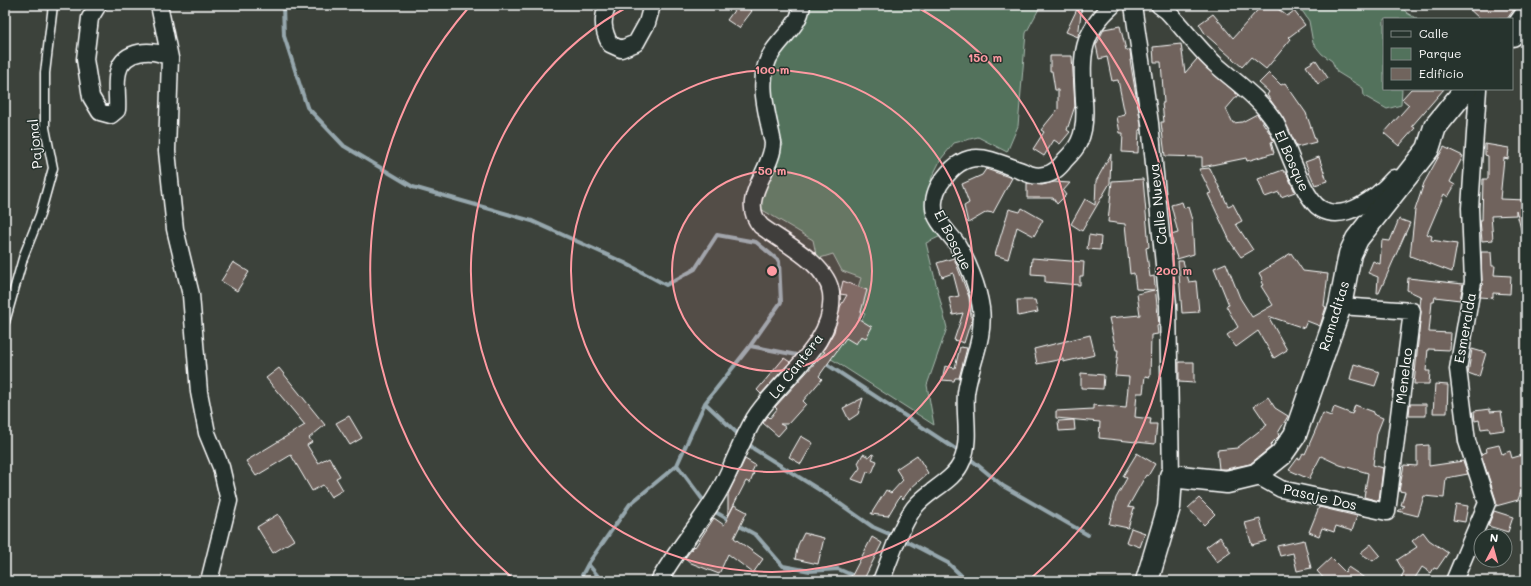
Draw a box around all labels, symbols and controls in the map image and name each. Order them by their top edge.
legend [1383,18,1513,90]
text: Calle [1419,25,1449,41]
text: Parque [1419,45,1462,61]
text: 150 m [968,49,1002,65]
text: 100 m [755,61,789,77]
text: Edificio [1419,65,1463,81]
street label: Pajonal [23,118,46,170]
street label: El Bosque [1271,127,1314,194]
text: 50 m [758,162,786,178]
street label: Calle Nueva [1144,162,1171,246]
street label: El Bosque [930,206,977,273]
text: 200 m [1156,262,1192,278]
centre of rings [765,264,779,278]
street label: Ramaditas [1314,278,1353,353]
street label: Esmeralda [1449,291,1480,365]
street label: La Cantera [764,329,827,402]
street label: Menelao [1391,347,1416,405]
street label: Pasaje Dos [1281,479,1359,514]
north arrow [1473,528,1513,568]
text: N [1489,530,1499,545]

